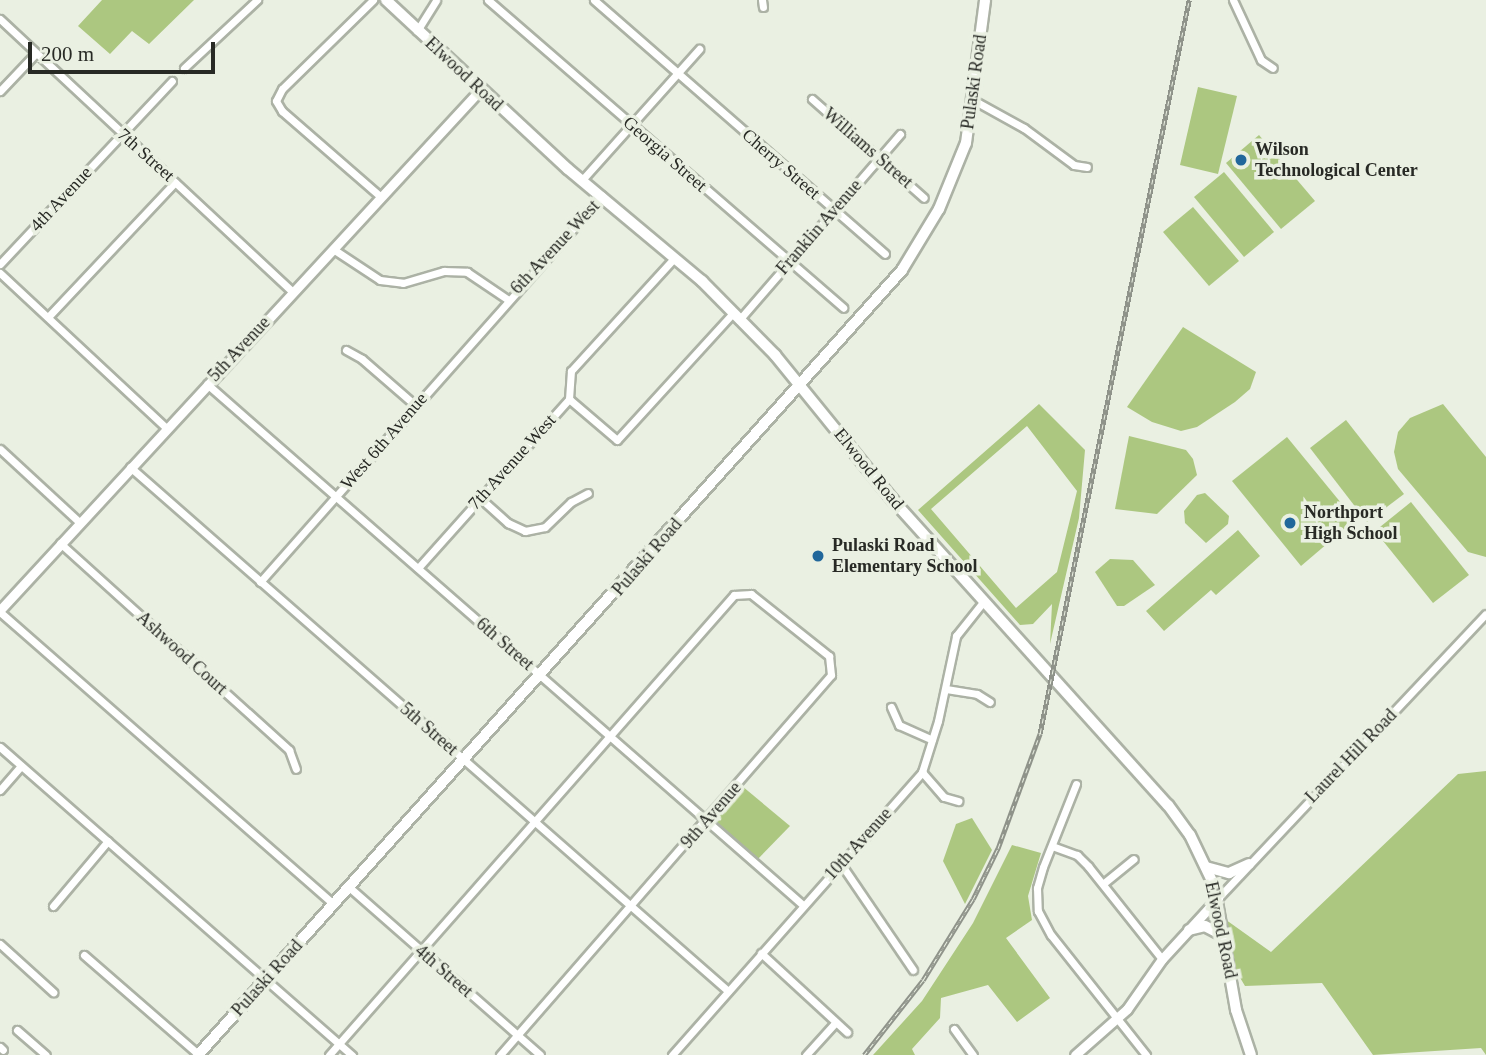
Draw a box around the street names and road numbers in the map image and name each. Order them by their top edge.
street label: Elwood Road [421,33,507,115]
street label: Pulaski Road [957,33,991,131]
street label: Williams Street [819,103,917,193]
street label: Georgia Street [619,112,711,196]
street label: 7th Street [113,124,179,186]
street label: Cherry Street [738,124,824,204]
street label: 4th Avenue [25,162,97,236]
street label: Franklin Avenue [771,175,867,279]
street label: 6th Avenue West [505,195,605,299]
street label: 5th Avenue [203,312,275,386]
street label: West 6th Avenue [336,388,432,494]
street label: 7th Avenue West [463,409,561,515]
street label: Elwood Road [830,424,908,514]
street label: Pulaski Road [608,514,686,600]
street label: Ashwood Court [132,607,232,699]
street label: 6th Street [472,613,538,675]
street label: 5th Street [396,698,462,760]
street label: Laurel Hill Road [1301,705,1401,807]
street label: 9th Avenue [676,777,746,853]
street label: 10th Avenue [819,803,897,885]
street label: Elwood Road [1200,880,1242,980]
street label: Pulaski Road [227,935,307,1021]
street label: 4th Street [411,940,477,1002]

